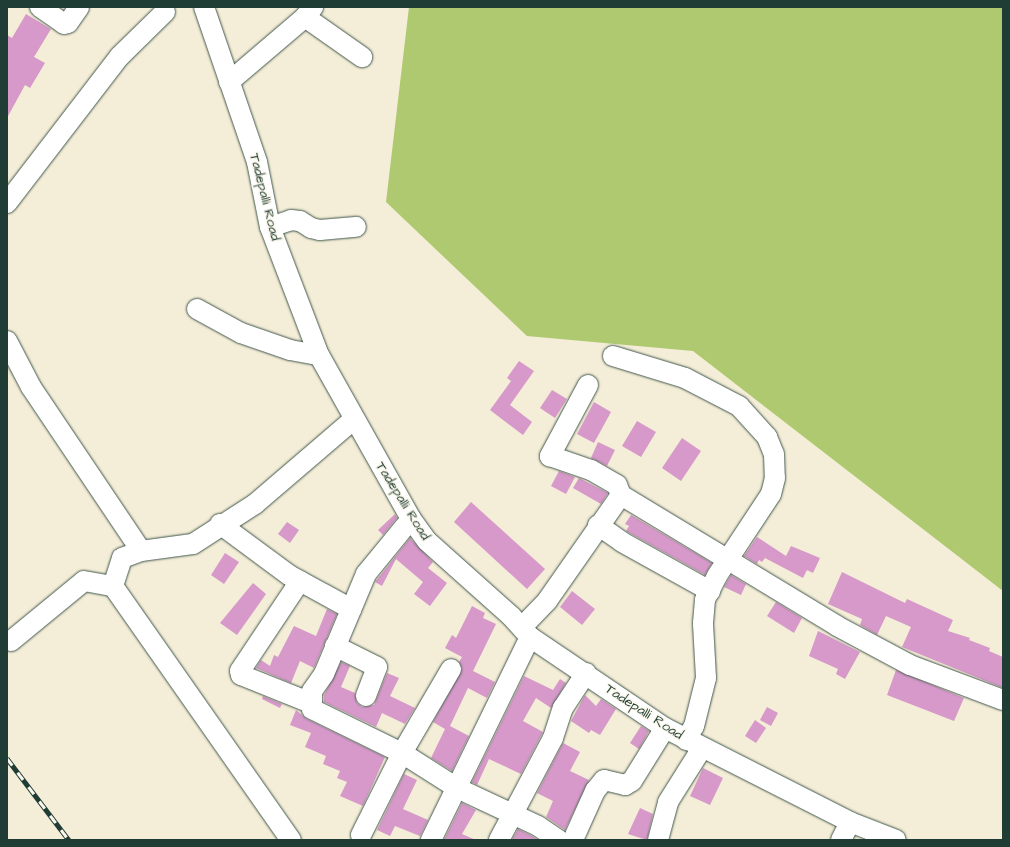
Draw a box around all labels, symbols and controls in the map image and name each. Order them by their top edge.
street label: Tadepalli Road [246,151,284,243]
street label: Tadepalli Road [372,458,434,544]
street label: Tadepalli Road [602,681,686,743]

